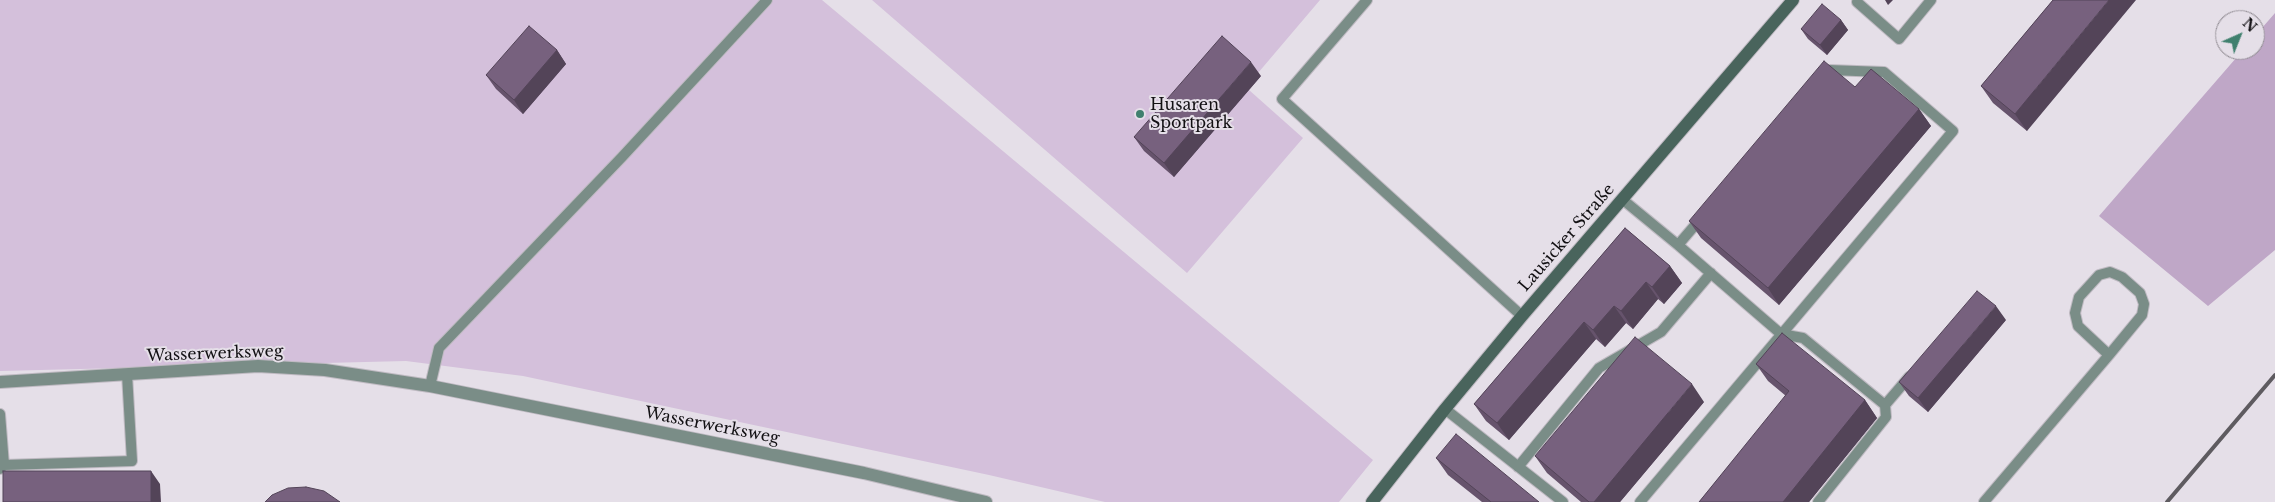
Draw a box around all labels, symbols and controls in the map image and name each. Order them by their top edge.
north arrow [2215,10,2265,60]
text: N [2239,14,2261,36]
place label: Husaren Sportpark [1150,95,1232,133]
marker: Husaren Sportpark [1134,108,1146,120]
street label: Lausicker Straße [1515,180,1619,296]
street label: Wasserwerksweg [146,342,284,366]
street label: Wasserwerksweg [643,404,781,448]

